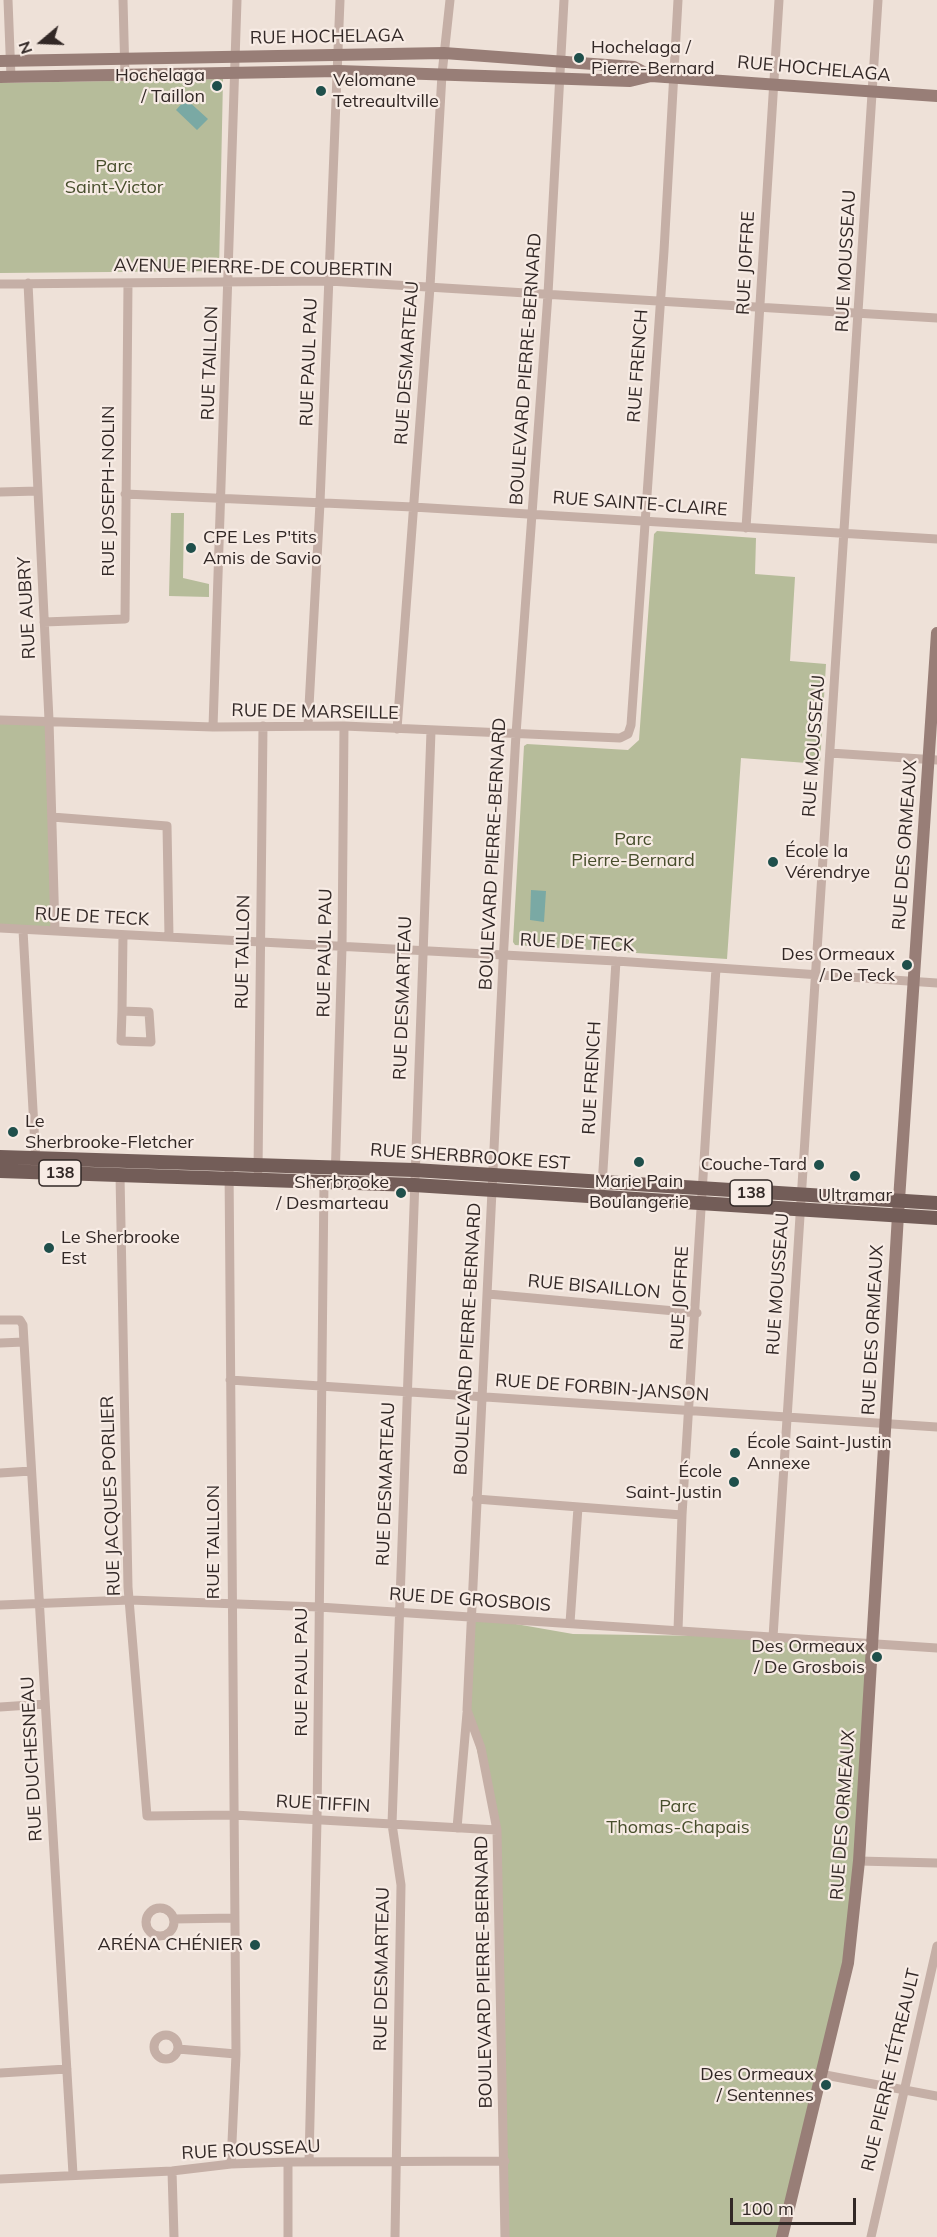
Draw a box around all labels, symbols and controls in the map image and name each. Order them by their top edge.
north arrow [12,12,72,72]
street label: RUE HOCHELAGA [250,25,404,49]
place label: Hochelaga / Pierre-Bernard [591,37,715,80]
text: N [14,39,36,57]
marker: Hochelaga / Pierre-Bernard [572,51,586,65]
street label: RUE HOCHELAGA [736,52,892,86]
place label: Hochelaga / Taillon [115,65,205,107]
place label: Velomane Tetreaultville [333,70,439,112]
marker: Hochelaga / Taillon [210,79,224,93]
marker: Velomane Tetreaultville [314,84,328,98]
park label: Parc Saint-Victor [65,156,163,198]
street label: RUE MOUSSEAU [831,189,861,333]
street label: RUE JOFFRE [732,211,760,315]
street label: BOULEVARD PIERRE-BERNARD [506,232,546,506]
street label: AVENUE PIERRE-DE COUBERTIN [113,255,393,281]
street label: RUE DESMARTEAU [390,280,424,446]
street label: RUE PAUL PAU [296,297,322,427]
street label: RUE TAILLON [197,305,223,421]
street label: RUE FRENCH [623,309,653,423]
street label: RUE JOSEPH-NOLIN [98,406,120,576]
street label: RUE SAINTE-CLAIRE [552,487,728,521]
place label: CPE Les P'tits Amis de Savio [203,527,321,570]
marker: CPE Les P'tits Amis de Savio [184,541,198,555]
street label: RUE AUBRY [14,556,40,660]
street label: RUE MOUSSEAU [798,674,830,818]
street label: RUE DE MARSEILLE [231,700,399,724]
street label: BOULEVARD PIERRE-BERNARD [475,717,511,991]
street label: RUE DES ORMEAUX [888,759,922,931]
park label: Parc Pierre-Bernard [571,829,695,872]
place label: École la Vérendrye [785,841,870,884]
marker: École la Vérendrye [766,855,780,869]
street label: RUE PAUL PAU [313,888,337,1018]
street label: RUE TAILLON [231,895,255,1009]
street label: RUE DE TECK [34,903,150,931]
street label: RUE DESMARTEAU [389,916,417,1080]
street label: RUE DE TECK [519,929,635,957]
place label: Des Ormeaux / De Teck [781,944,895,986]
marker: Des Ormeaux / De Teck [900,958,914,972]
street label: RUE FRENCH [578,1021,606,1135]
place label: Le Sherbrooke-Fletcher [25,1111,194,1154]
marker: Le Sherbrooke-Fletcher [6,1125,20,1139]
street label: RUE SHERBROOKE EST [369,1139,571,1175]
place label: Couche-Tard [701,1154,807,1176]
marker: Marie Pain Boulangerie [632,1155,646,1169]
marker: Couche-Tard [812,1158,826,1172]
road number: 138 [39,1160,81,1186]
marker: Ultramar [848,1169,862,1183]
place label: Marie Pain Boulangerie [589,1171,689,1214]
place label: Sherbrooke / Desmarteau [276,1172,389,1214]
road number: 138 [730,1180,772,1206]
place label: Ultramar [818,1185,892,1207]
marker: Sherbrooke / Desmarteau [394,1186,408,1200]
street label: BOULEVARD PIERRE-BERNARD [450,1202,486,1476]
street label: RUE MOUSSEAU [762,1212,794,1356]
place label: Le Sherbrooke Est [61,1227,180,1270]
marker: Le Sherbrooke Est [42,1241,56,1255]
street label: RUE DES ORMEAUX [858,1244,888,1416]
street label: RUE JOFFRE [666,1246,694,1350]
street label: RUE BISAILLON [527,1270,661,1304]
street label: RUE DE FORBIN-JANSON [494,1370,710,1406]
street label: RUE JACQUES PORLIER [97,1395,125,1597]
street label: RUE DESMARTEAU [372,1402,400,1566]
place label: École Saint-Justin Annexe [747,1432,892,1474]
marker: École Saint-Justin Annexe [728,1446,742,1460]
place label: École Saint-Justin [626,1461,722,1504]
marker: École Saint-Justin [727,1475,741,1489]
street label: RUE TAILLON [203,1485,225,1599]
street label: RUE DE GROSBOIS [388,1584,552,1616]
street label: RUE PAUL PAU [291,1608,313,1736]
place label: Des Ormeaux / De Grosbois [751,1636,865,1678]
marker: Des Ormeaux / De Grosbois [870,1650,884,1664]
street label: RUE DUCHESNEAU [17,1676,47,1842]
street label: RUE DES ORMEAUX [826,1729,860,1901]
street label: RUE TIFFIN [275,1791,371,1817]
park label: Parc Thomas-Chapais [606,1796,750,1838]
street label: BOULEVARD PIERRE-BERNARD [471,1835,497,2109]
street label: RUE DESMARTEAU [370,1887,394,2051]
place label: ARÉNA CHÉNIER [98,1934,243,1956]
marker: ARÉNA CHÉNIER [248,1938,262,1952]
street label: RUE PIERRE TÉTREAULT [857,1966,925,2174]
place label: Des Ormeaux / Sentennes [700,2064,814,2106]
marker: Des Ormeaux / Sentennes [819,2078,833,2092]
street label: RUE ROUSSEAU [181,2136,321,2164]
scale bar [733,2186,859,2224]
text: 100 m [741,2197,794,2220]

